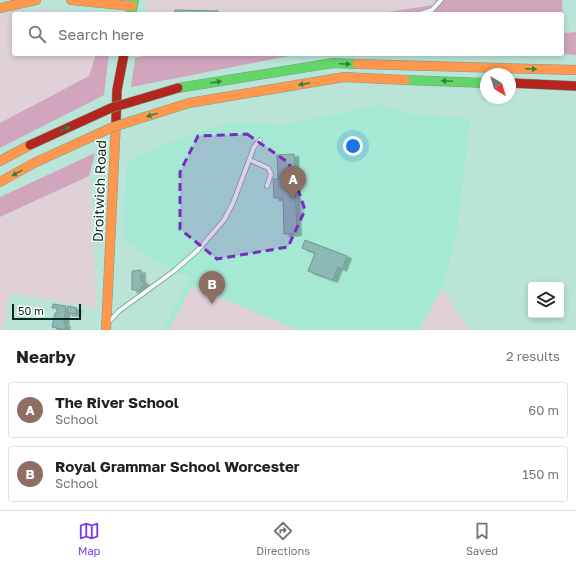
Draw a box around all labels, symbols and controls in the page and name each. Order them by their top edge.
search box [12,12,564,56]
icon: search [26,23,48,45]
text: Search here [58,25,144,43]
one-way arrow [339,60,351,67]
one-way arrow [525,66,538,72]
north arrow [480,68,516,104]
one-way arrow [440,78,453,84]
one-way arrow [210,79,222,85]
one-way arrow [298,81,310,87]
one-way arrow [146,112,158,118]
one-way arrow [60,125,72,131]
your location [343,136,363,156]
street label: Droitwich Road [89,140,109,242]
pin: A [280,166,306,199]
one-way arrow [11,169,23,176]
pin: B [199,271,225,304]
map controls [528,282,564,318]
button: layers [528,282,564,318]
scale bar [12,302,81,321]
text: 50 m [18,304,44,317]
text: Nearby [16,346,76,367]
text: 2 results [506,348,560,364]
text: The River School [55,393,179,411]
text: A [25,402,35,418]
text: 60 m [528,402,559,418]
text: School [55,411,98,427]
text: Royal Grammar School Worcester [55,457,300,475]
text: B [25,466,35,482]
text: 150 m [522,466,559,482]
text: School [55,475,98,491]
tab: Map [78,520,100,557]
tab: Directions [256,520,310,557]
tab: Saved [466,520,498,557]

